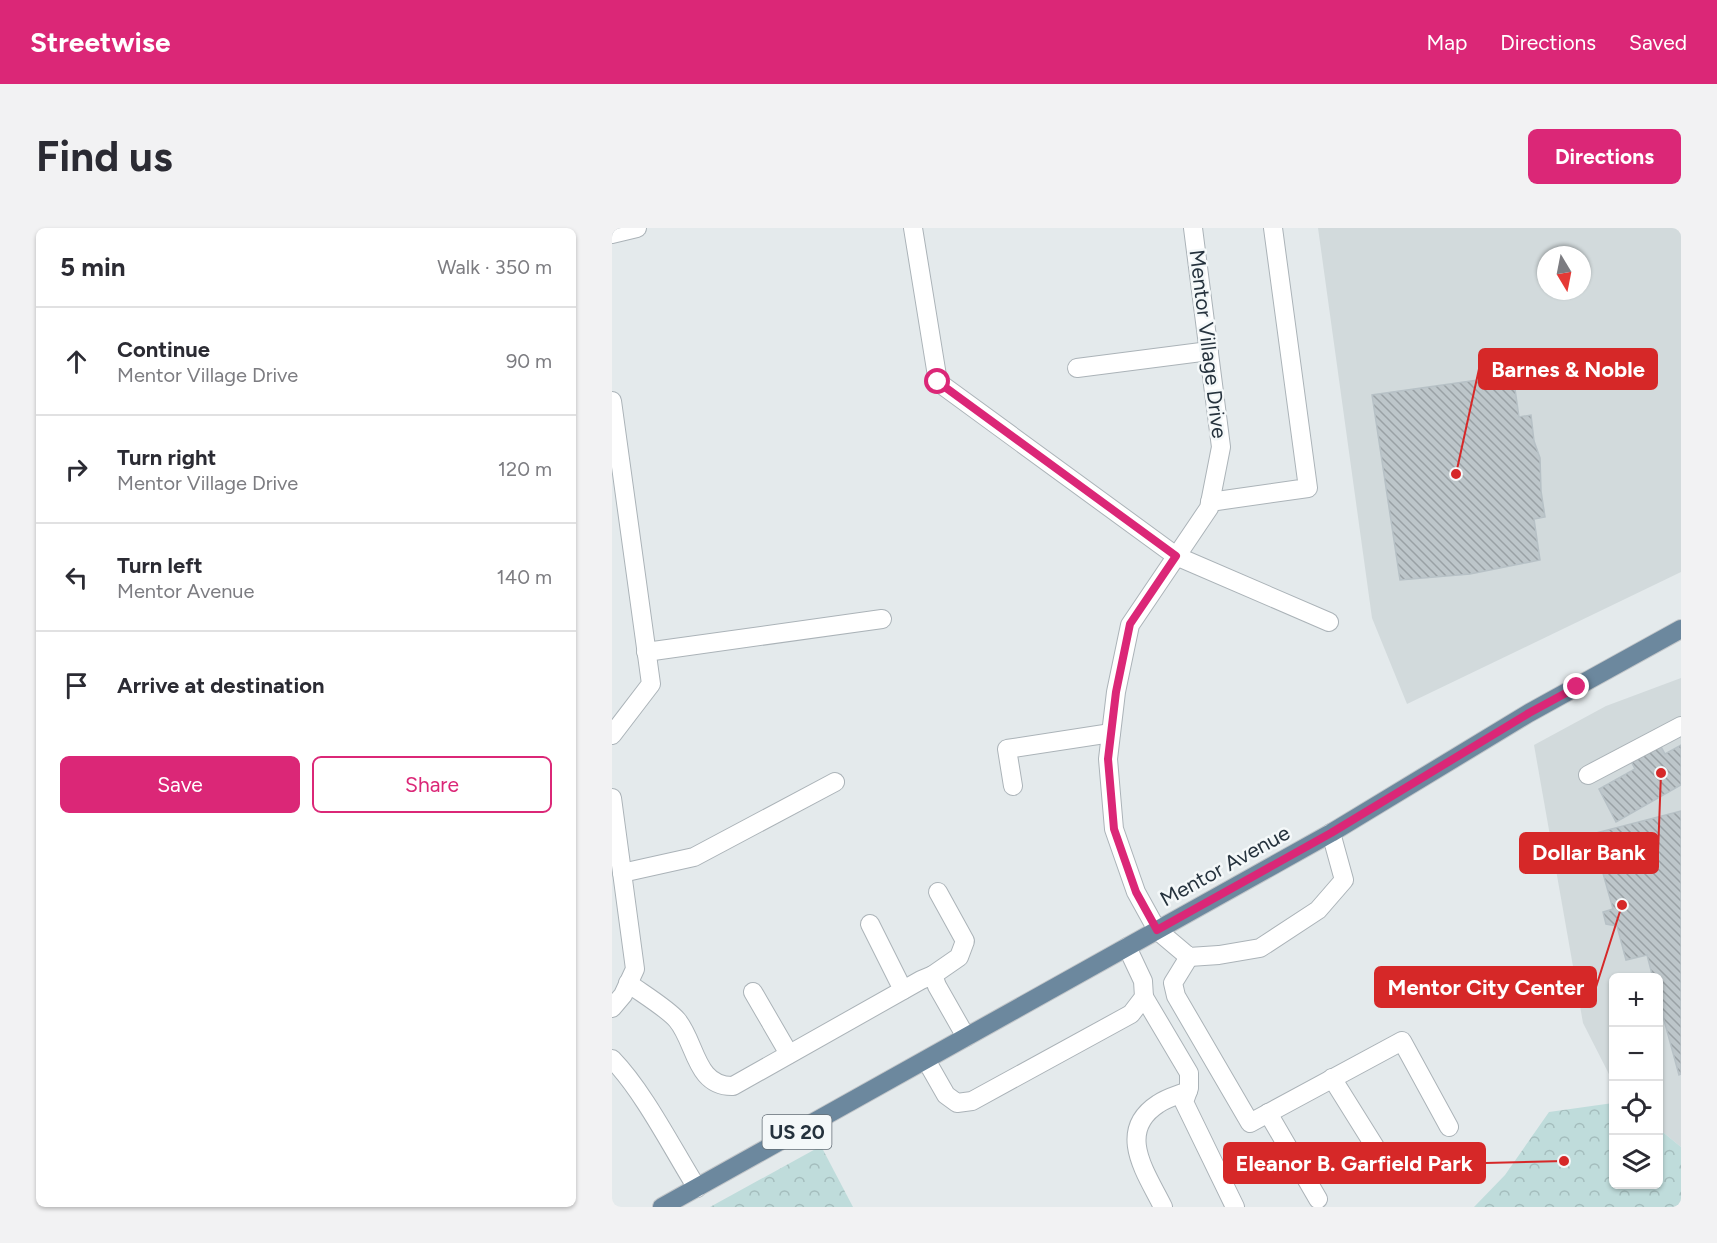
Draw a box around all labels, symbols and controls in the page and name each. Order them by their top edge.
text: Streetwise [30,25,170,59]
text: Map [1426,30,1467,55]
text: Directions [1500,30,1596,55]
text: Saved [1629,30,1687,55]
button: Directions [1528,129,1681,184]
text: Find us [36,131,173,182]
north arrow [1537,246,1591,300]
street label: Mentor Village Drive [1184,248,1232,440]
text: 5 min [60,251,126,283]
text: Walk · 350 m [437,255,552,279]
text: Continue [117,336,210,363]
icon: ahead [60,345,93,378]
text: 90 m [506,349,552,373]
callout: Barnes & Noble [1479,349,1657,389]
text: Barnes & Noble [1491,356,1645,383]
text: Mentor Village Drive [117,363,298,387]
route start [924,368,950,394]
text: Turn right [117,444,216,471]
icon: right [60,453,93,486]
text: 120 m [498,457,552,481]
text: Mentor Village Drive [117,471,298,495]
text: Turn left [117,552,203,579]
icon: left [60,561,93,594]
text: 140 m [497,565,552,589]
text: Mentor Avenue [117,579,254,603]
icon: arrive [60,669,93,702]
text: Arrive at destination [117,672,325,699]
route end [1563,673,1589,699]
button: Save [60,756,300,813]
button: Share [312,756,552,813]
street label: Mentor Avenue [1156,820,1294,911]
callout: Dollar Bank [1520,833,1658,873]
text: Dollar Bank [1532,839,1646,866]
callout: Mentor City Center [1375,967,1596,1007]
map controls [1609,973,1663,1189]
button: + [1609,973,1663,1027]
text: Mentor City Center [1388,974,1585,1001]
button: − [1609,1027,1663,1081]
button: locate [1609,1081,1663,1135]
road number: US 20 [762,1115,831,1149]
button: layers [1609,1135,1663,1189]
callout: Eleanor B. Garfield Park [1224,1143,1485,1183]
text: Eleanor B. Garfield Park [1236,1150,1473,1177]

